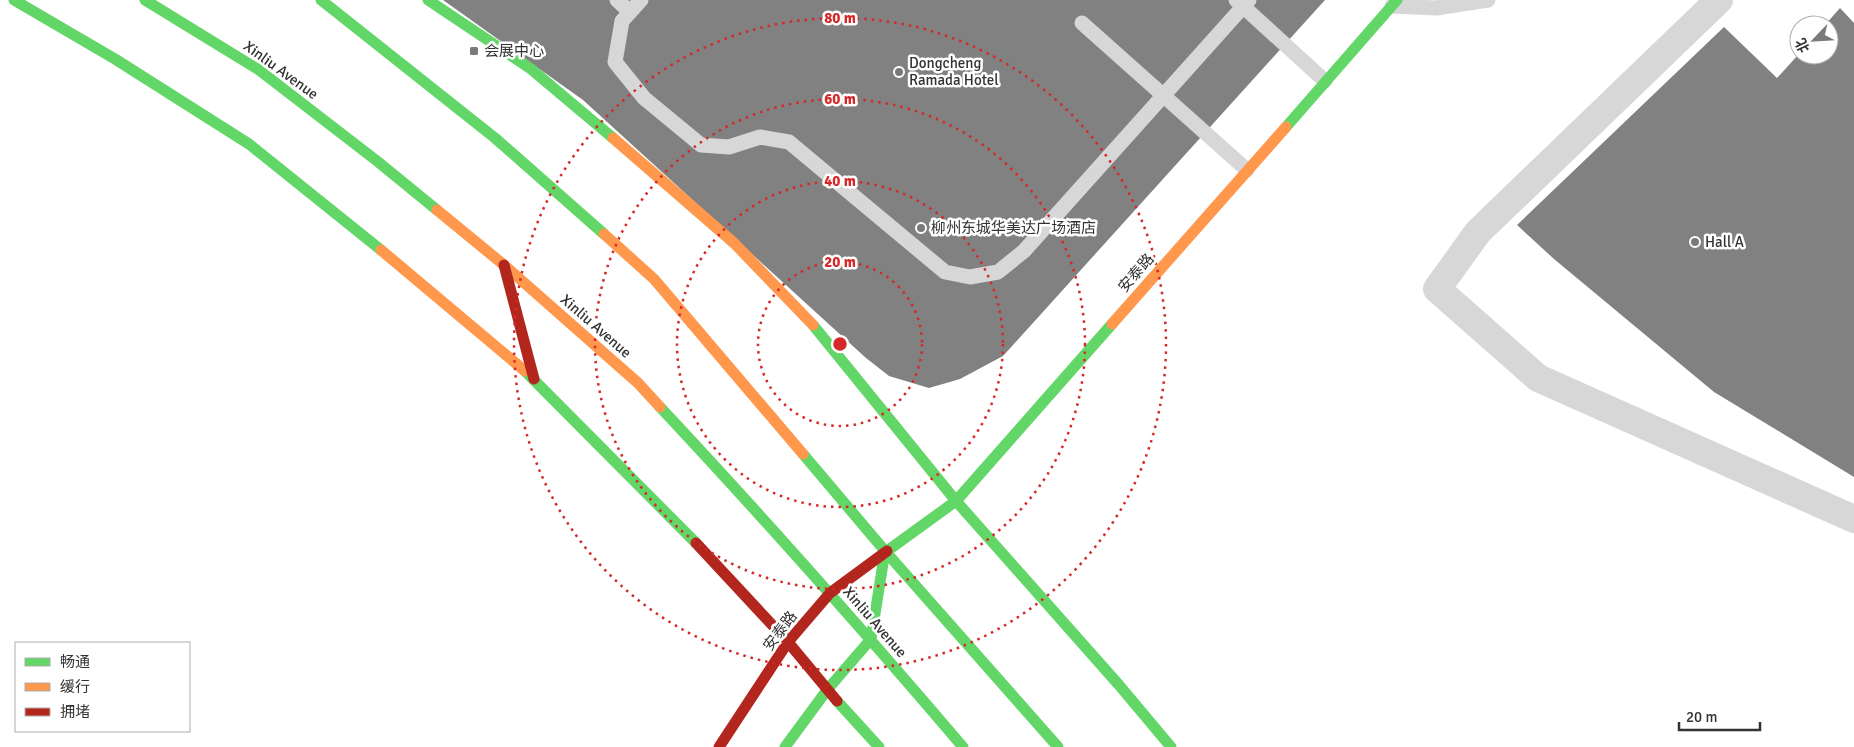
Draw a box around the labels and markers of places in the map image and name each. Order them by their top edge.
place label: 会展中心 [484,42,544,60]
marker: 会展中心 [468,45,480,57]
place label: Dongcheng Ramada Hotel [909,54,999,89]
marker: Dongcheng Ramada Hotel [893,66,905,78]
place label: 柳州东城华美达广场酒店 [931,219,1096,237]
marker: 柳州东城华美达广场酒店 [915,222,927,234]
place label: Hall A [1705,233,1744,251]
marker: Hall A [1689,236,1701,248]
centre of rings [831,335,849,353]

